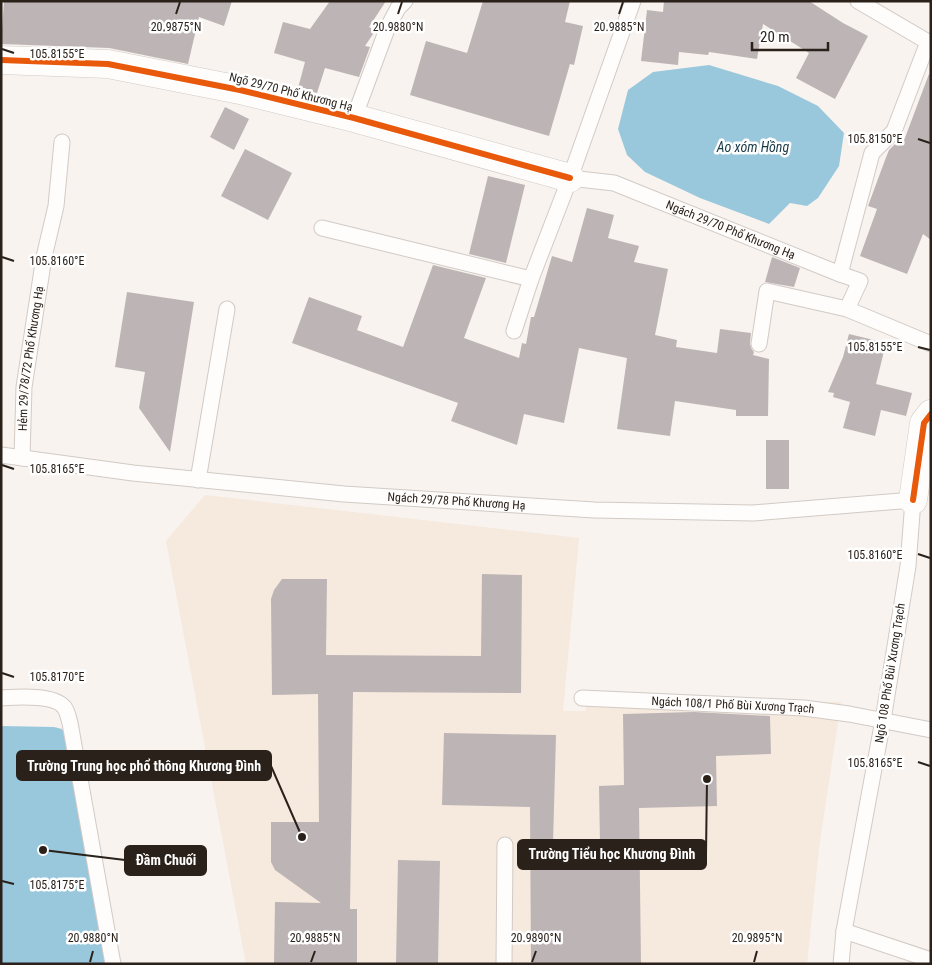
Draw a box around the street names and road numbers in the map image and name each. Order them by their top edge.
street label: Ngõ 29/70 Phố Khương Hạ [228,70,355,114]
street label: Ngách 29/70 Phố Khương Hạ [664,198,798,262]
street label: Hẻm 29/78/72 Phố Khương Hạ [16,285,46,431]
street label: Ngách 29/78 Phố Khương Hạ [387,490,526,513]
street label: Ngõ 108 Phố Bùi Xương Trạch [872,602,908,744]
street label: Ngách 108/1 Phố Bùi Xương Trạch [651,694,815,716]

